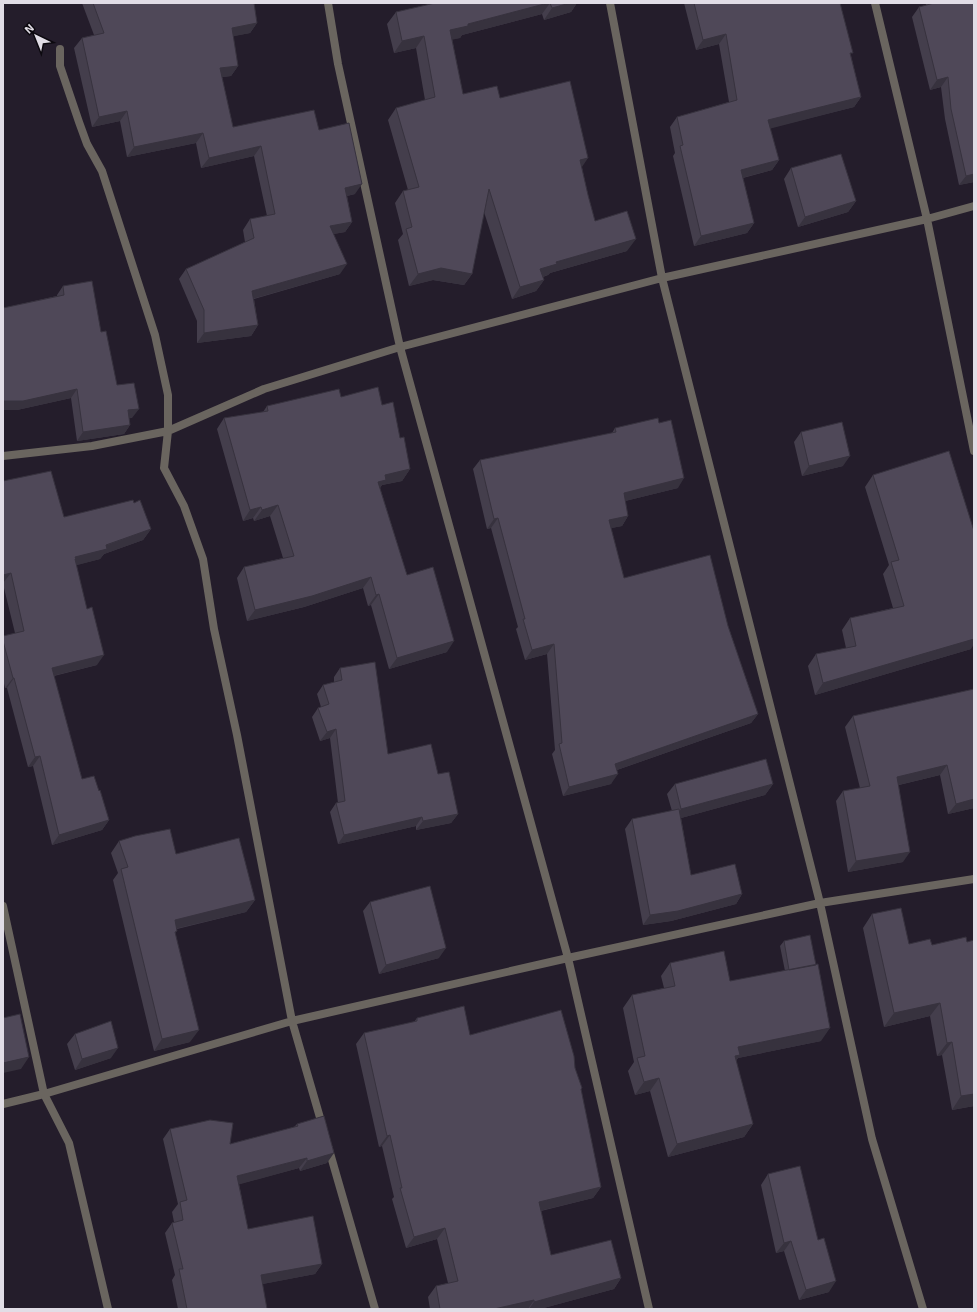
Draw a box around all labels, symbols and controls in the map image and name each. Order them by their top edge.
north arrow [16,16,56,56]
text: N [21,21,36,36]

